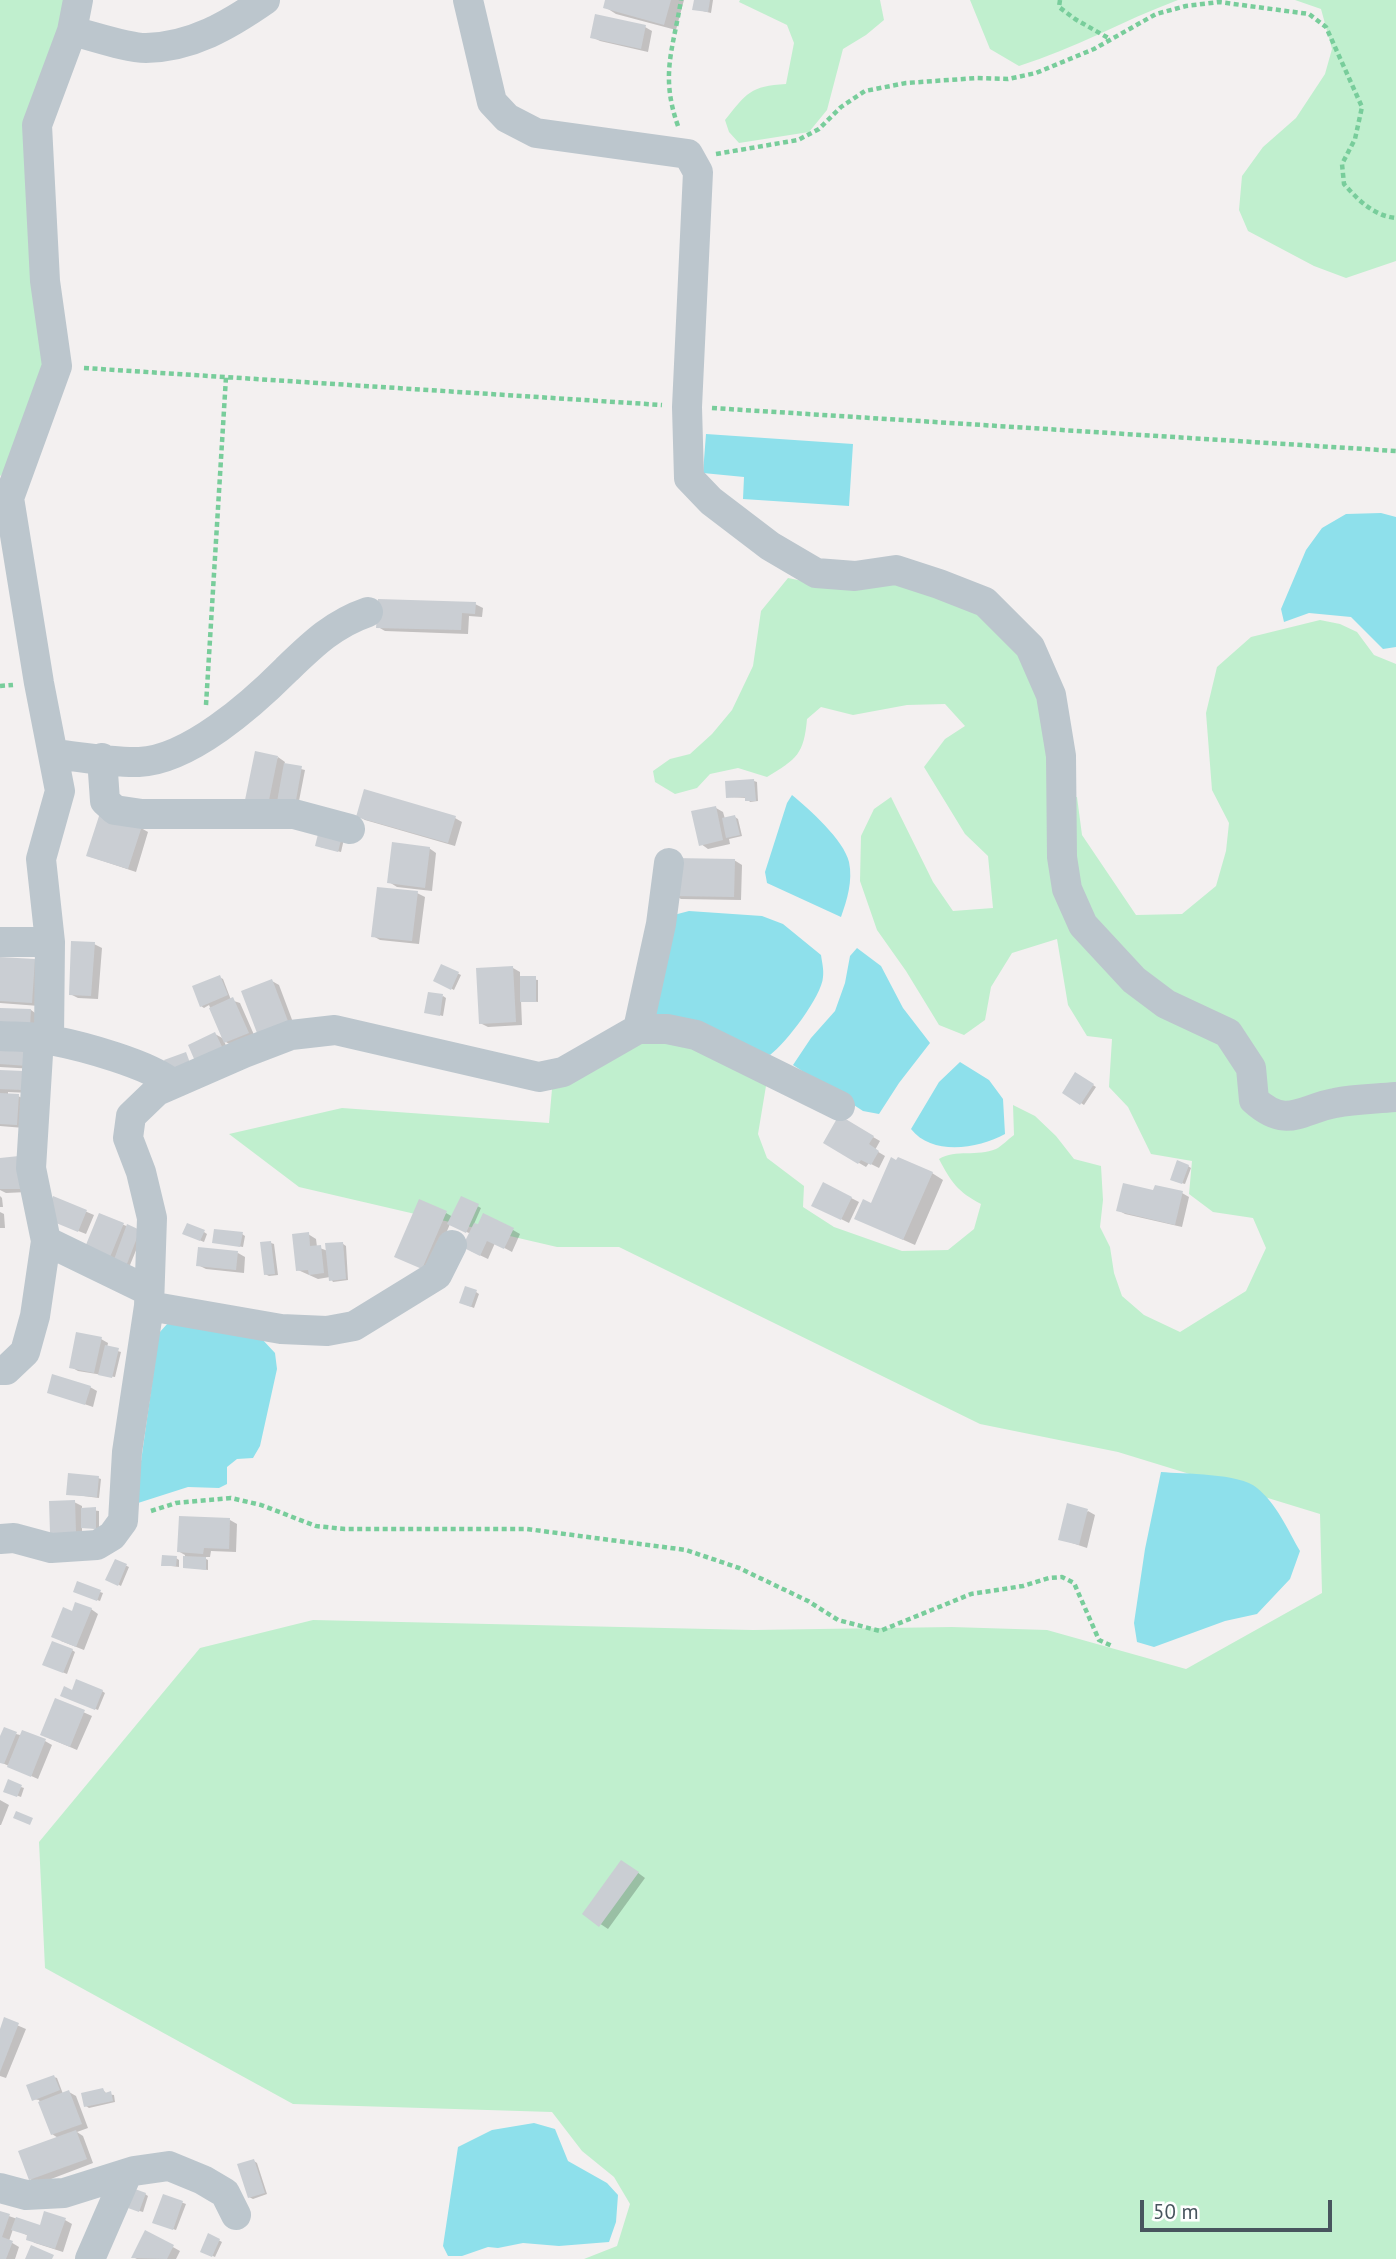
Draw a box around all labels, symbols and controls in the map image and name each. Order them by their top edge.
scale bar [1144,2186,1336,2230]
text: 50 m [1153,2198,1199,2225]

